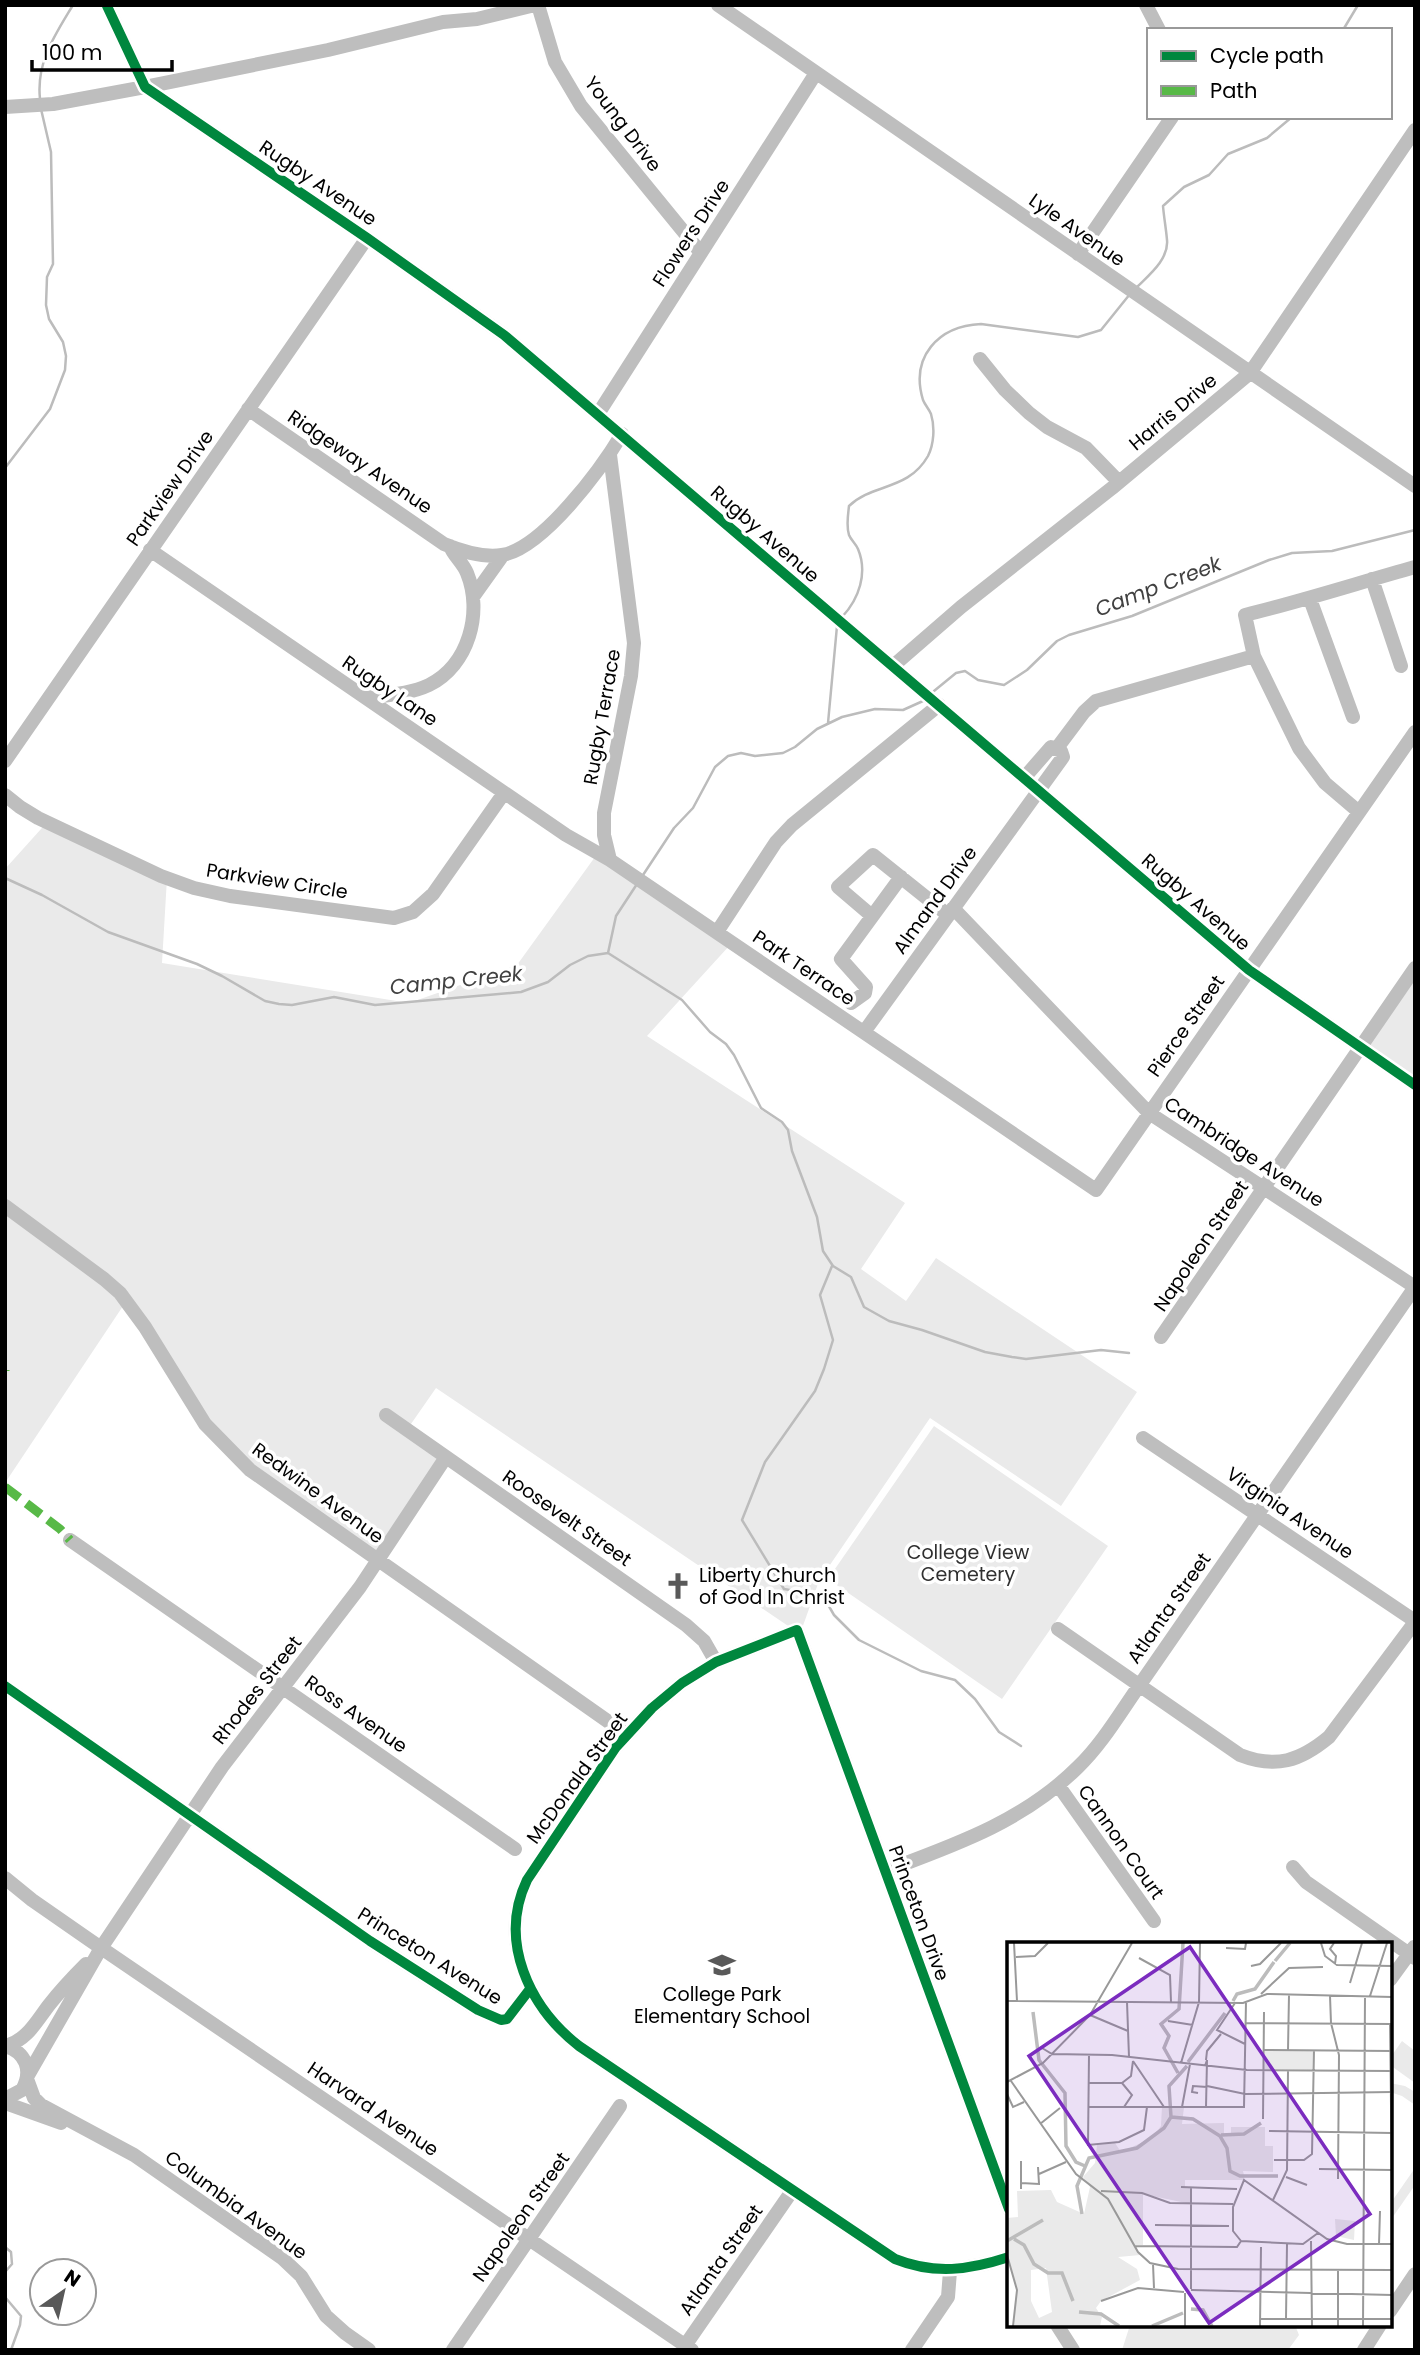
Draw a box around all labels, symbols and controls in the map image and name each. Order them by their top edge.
scale bar [32,28,172,72]
legend [1147,28,1392,119]
text: 100 m [42,38,102,67]
text: Cycle path [1210,41,1324,70]
street label: Young Drive [578,71,668,177]
text: Path [1210,76,1257,105]
street label: Rugby Avenue [254,134,382,232]
street label: Flowers Drive [646,174,736,292]
street label: Lyle Avenue [1023,187,1131,273]
street label: Harris Drive [1123,367,1223,457]
street label: Ridgeway Avenue [282,403,438,521]
street label: Parkview Drive [120,425,220,551]
street label: Rugby Avenue [705,479,825,589]
water label: Camp Creek [1091,548,1227,623]
street label: Rugby Terrace [577,647,627,787]
street label: Rugby Lane [337,649,443,733]
street label: Almand Drive [887,840,983,960]
street label: Rugby Avenue [1136,847,1256,957]
street label: Parkview Circle [204,856,350,906]
street label: Park Terrace [747,924,861,1012]
water label: Camp Creek [388,958,525,1001]
street label: Pierce Street [1141,970,1231,1082]
street label: Cambridge Avenue [1159,1090,1329,1214]
street label: Napoleon Street [1147,1175,1255,1317]
street label: Redwine Avenue [247,1436,389,1550]
street label: Virginia Avenue [1221,1460,1359,1566]
street label: Roosevelt Street [497,1463,637,1573]
park label: College View Cemetery [907,1539,1030,1588]
street label: Atlanta Street [1121,1547,1217,1669]
place label: Liberty Church of God In Christ [699,1562,845,1611]
church icon: Liberty Church of God In Christ [663,1571,693,1601]
street label: Rhodes Street [206,1630,308,1750]
street label: Ross Avenue [299,1669,413,1759]
street label: McDonald Street [520,1707,634,1849]
street label: Cannon Court [1071,1779,1171,1905]
street label: Princeton Drive [882,1842,956,1984]
street label: Princeton Avenue [353,1901,507,2011]
inset map [1007,1942,1392,2327]
school or university icon: College Park Elementary School [707,1950,737,1980]
place label: College Park Elementary School [634,1981,810,2030]
street label: Harvard Avenue [302,2055,444,2163]
street label: Columbia Avenue [159,2144,313,2266]
street label: Napoleon Street [466,2147,576,2287]
street label: Atlanta Street [673,2199,769,2321]
north arrow [28,2257,98,2327]
text: N [59,2263,86,2294]

